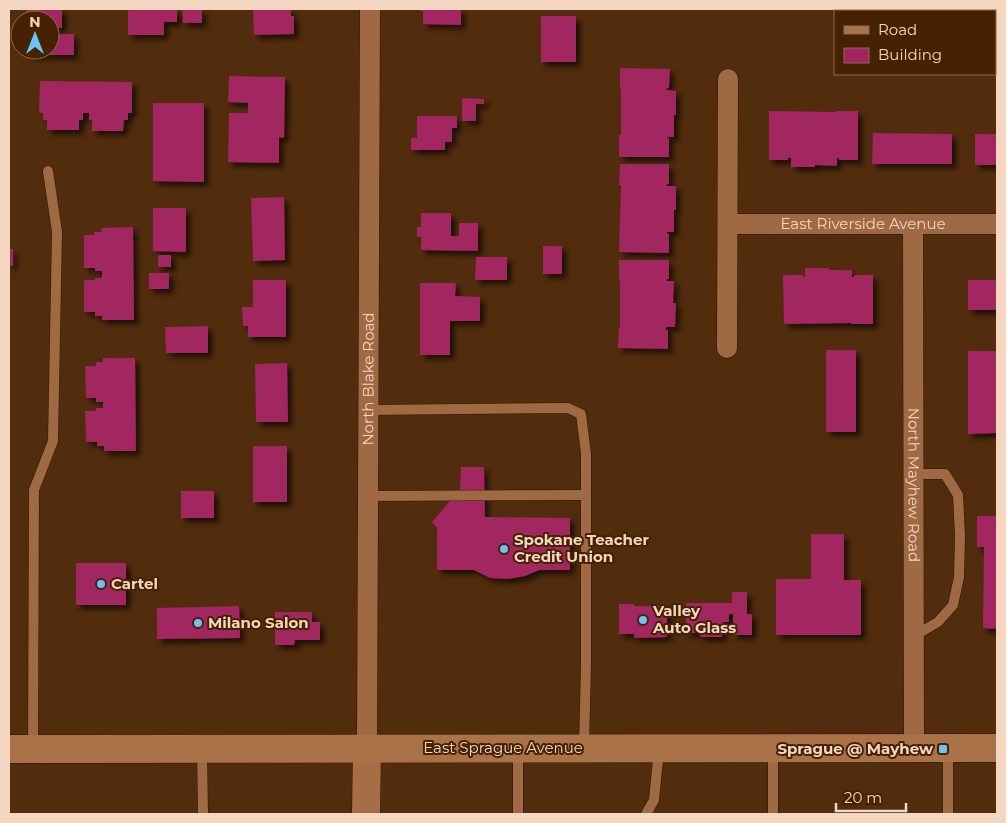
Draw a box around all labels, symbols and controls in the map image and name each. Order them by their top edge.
north arrow [10,10,60,60]
legend [834,10,996,75]
text: N [29,13,41,31]
text: Road [878,20,917,39]
text: Building [878,45,942,64]
street label: East Riverside Avenue [780,214,946,233]
street label: North Blake Road [358,312,378,446]
street label: North Mayhew Road [904,408,924,562]
place label: Spokane Teacher Credit Union [514,530,650,566]
marker: Spokane Teacher Credit Union [498,543,510,555]
place label: Cartel [111,574,158,593]
marker: Cartel [95,578,107,590]
place label: Valley Auto Glass [652,601,736,637]
place label: Milano Salon [208,613,309,632]
marker: Valley Auto Glass [637,614,649,626]
marker: Milano Salon [192,617,204,629]
street label: East Sprague Avenue [423,738,583,757]
place label: Sprague @ Mayhew [777,739,934,758]
marker: Sprague @ Mayhew [937,743,949,755]
scale bar [836,780,906,812]
text: 20 m [844,788,882,807]

